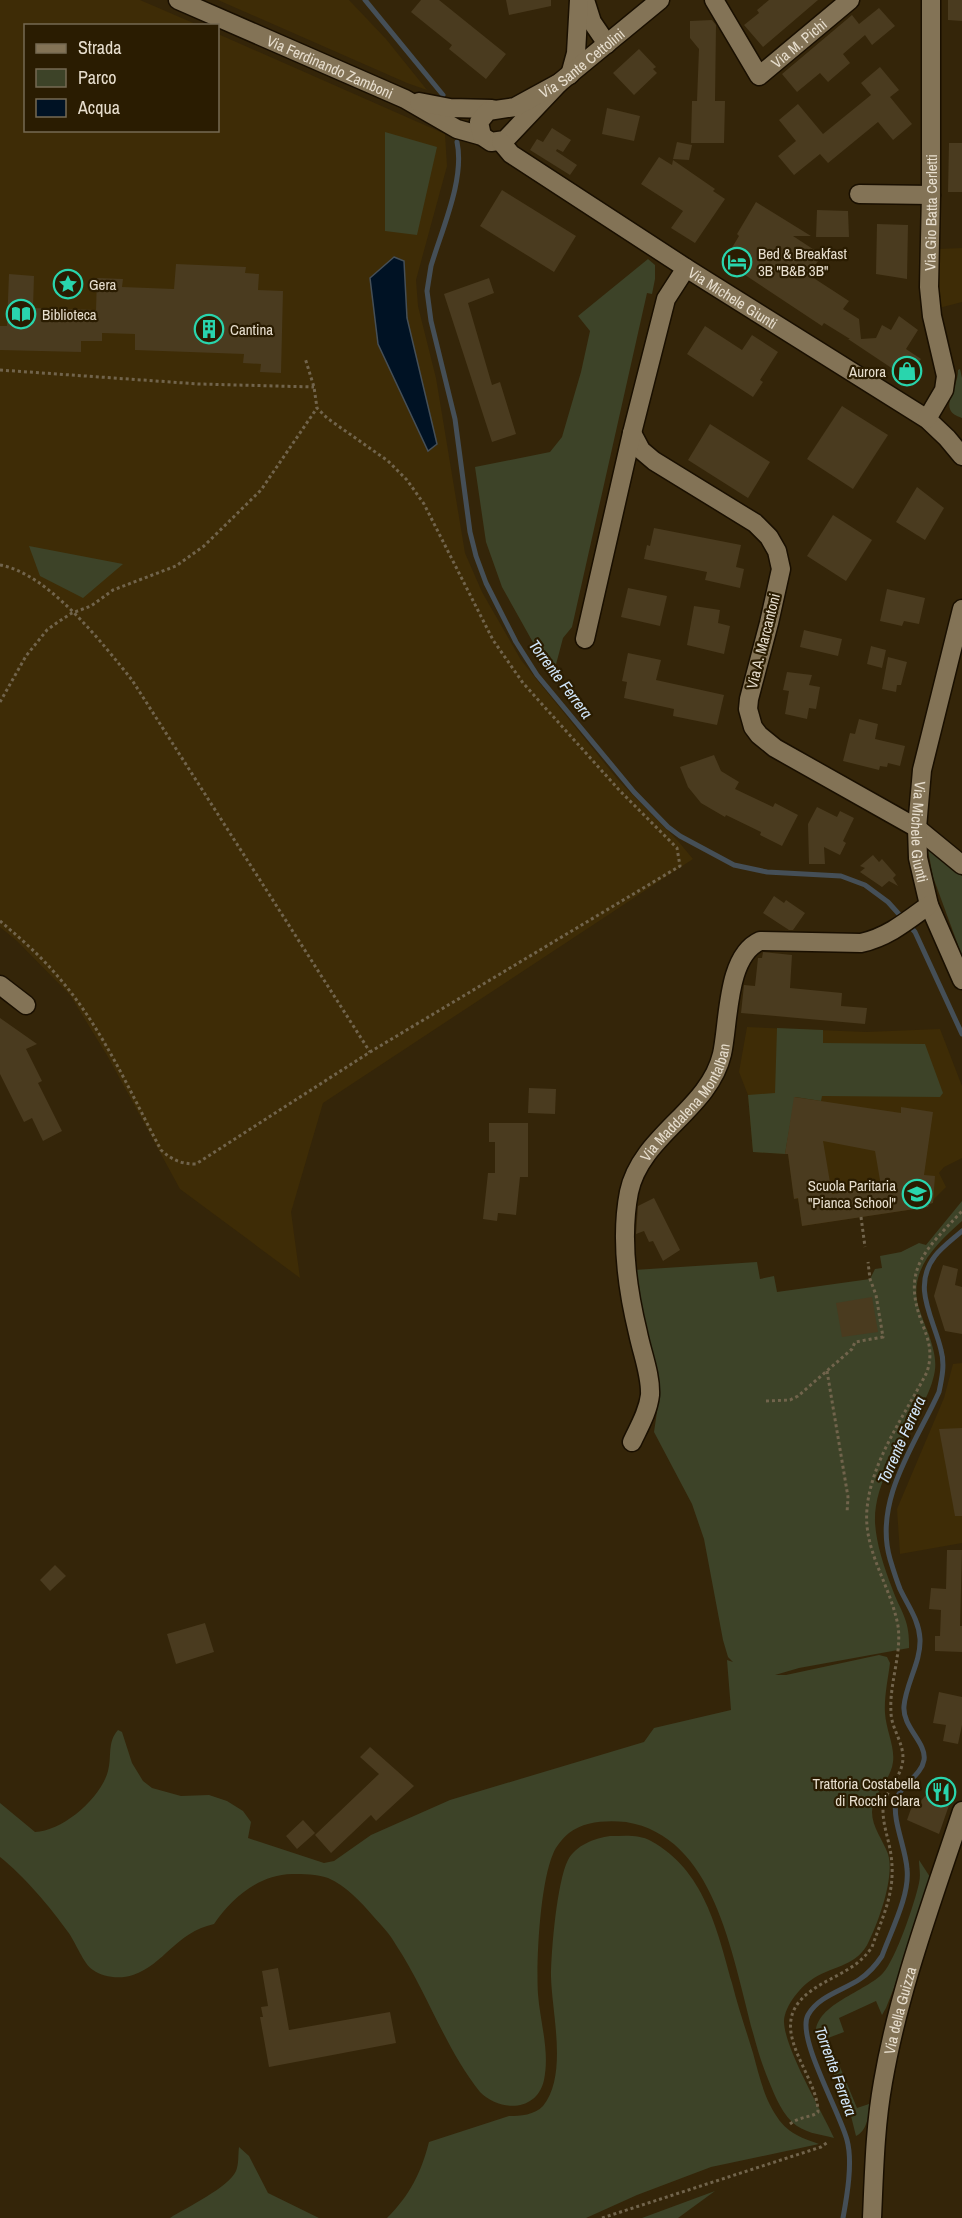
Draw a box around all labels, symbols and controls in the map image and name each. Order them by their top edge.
street label: Via M. Pichi [766,13,831,72]
street label: Via Sante Cettolini [535,23,629,103]
legend [24,24,219,132]
street label: Via Ferdinando Zamboni [264,30,397,103]
text: Strada [78,35,122,60]
text: Parco [78,65,117,90]
text: Acqua [77,95,120,120]
street label: Via Gio Batta Cerletti [919,154,942,271]
place label: Bed & Breakfast 3B "B&B 3B" [758,243,847,281]
hotel icon: Bed & Breakfast 3B "B&B 3B" [721,246,753,278]
street label: Via Michele Giunti [684,262,782,333]
place icon: Gera [52,268,84,300]
place label: Gera [89,274,117,295]
library icon: Biblioteca [5,298,37,330]
place label: Biblioteca [42,304,97,325]
building icon: Cantina [193,313,225,345]
place label: Cantina [230,319,273,340]
shop icon: Aurora [891,355,923,387]
place label: Aurora [848,361,886,382]
street label: Via A. Marcantoni [741,591,785,691]
water label: Torrente Ferrera [524,635,598,723]
street label: Via Michele Giunti [906,780,934,884]
street label: Via Maddalena Montalban [635,1042,734,1165]
place label: Scuola Paritaria "Pianca School" [808,1175,896,1213]
school or university icon: Scuola Paritaria "Pianca School" [901,1178,933,1210]
water label: Torrente Ferrera [872,1393,930,1487]
place label: Trattoria Costabella di Rocchi Clara [812,1773,920,1811]
restaurant icon: Trattoria Costabella di Rocchi Clara [925,1776,957,1808]
street label: Via della Guizza [878,1964,921,2056]
water label: Torrente Ferrera [810,2023,862,2119]

